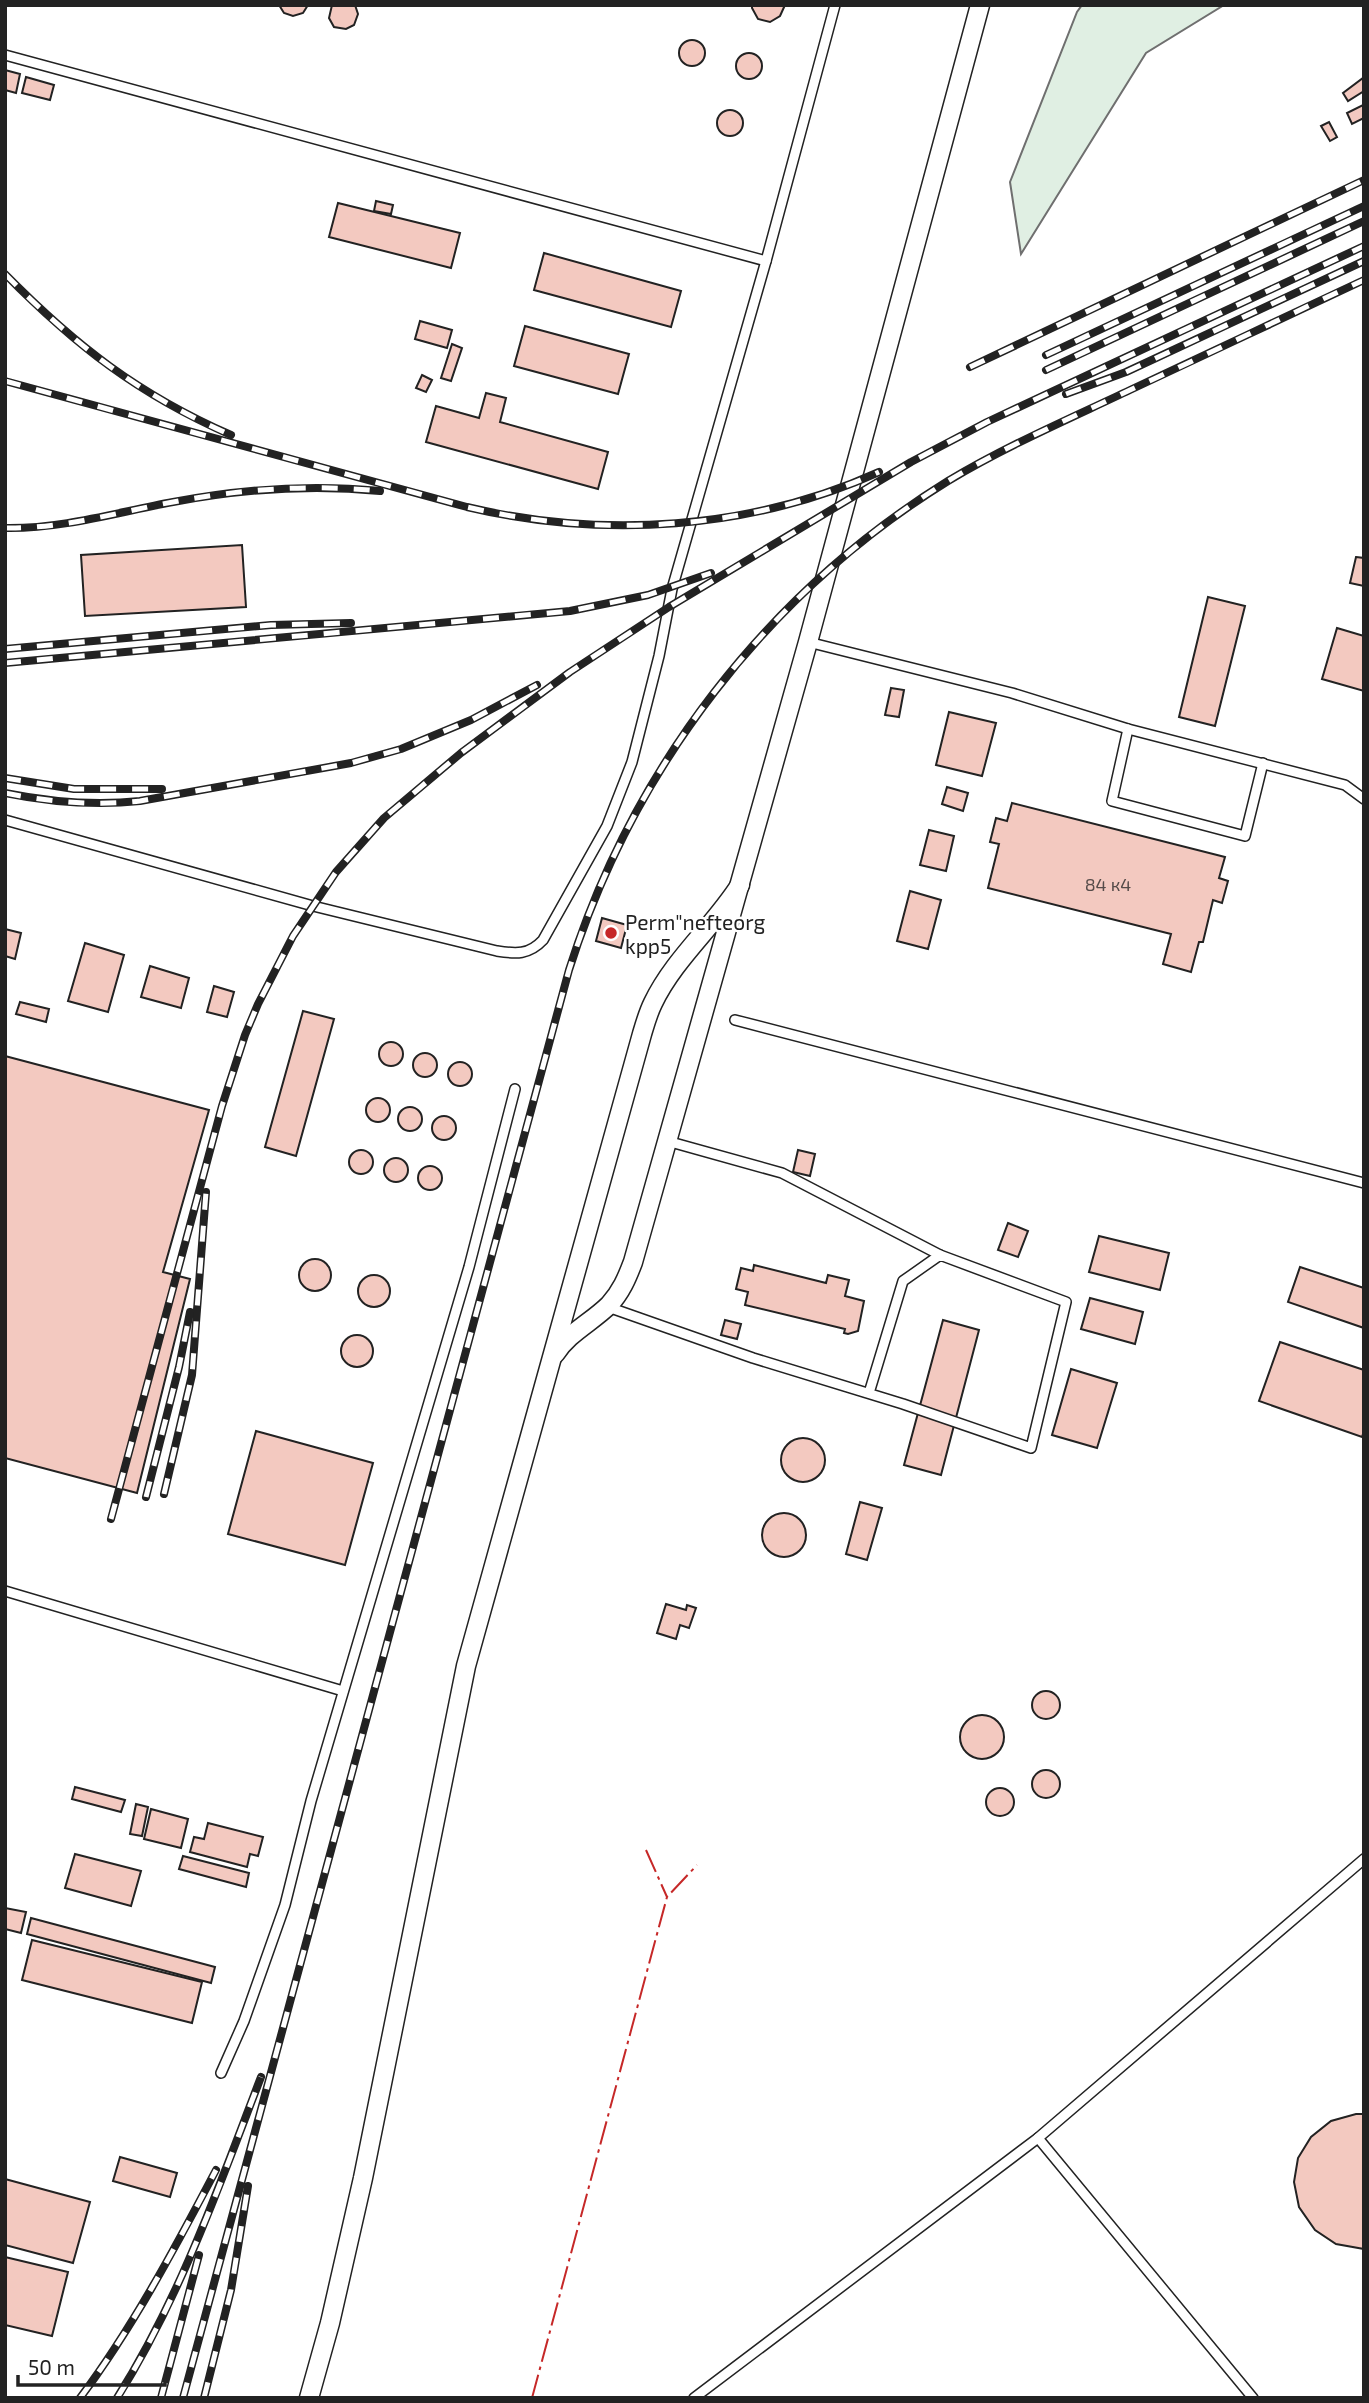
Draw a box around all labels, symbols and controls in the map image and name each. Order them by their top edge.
house number: 84 к4 [1085,873,1131,895]
place label: Perm"nefteorg kpp5 [625,909,766,958]
marker: Perm"nefteorg kpp5 [603,925,619,941]
scale bar [18,2344,164,2388]
text: 50 m [28,2354,75,2379]

